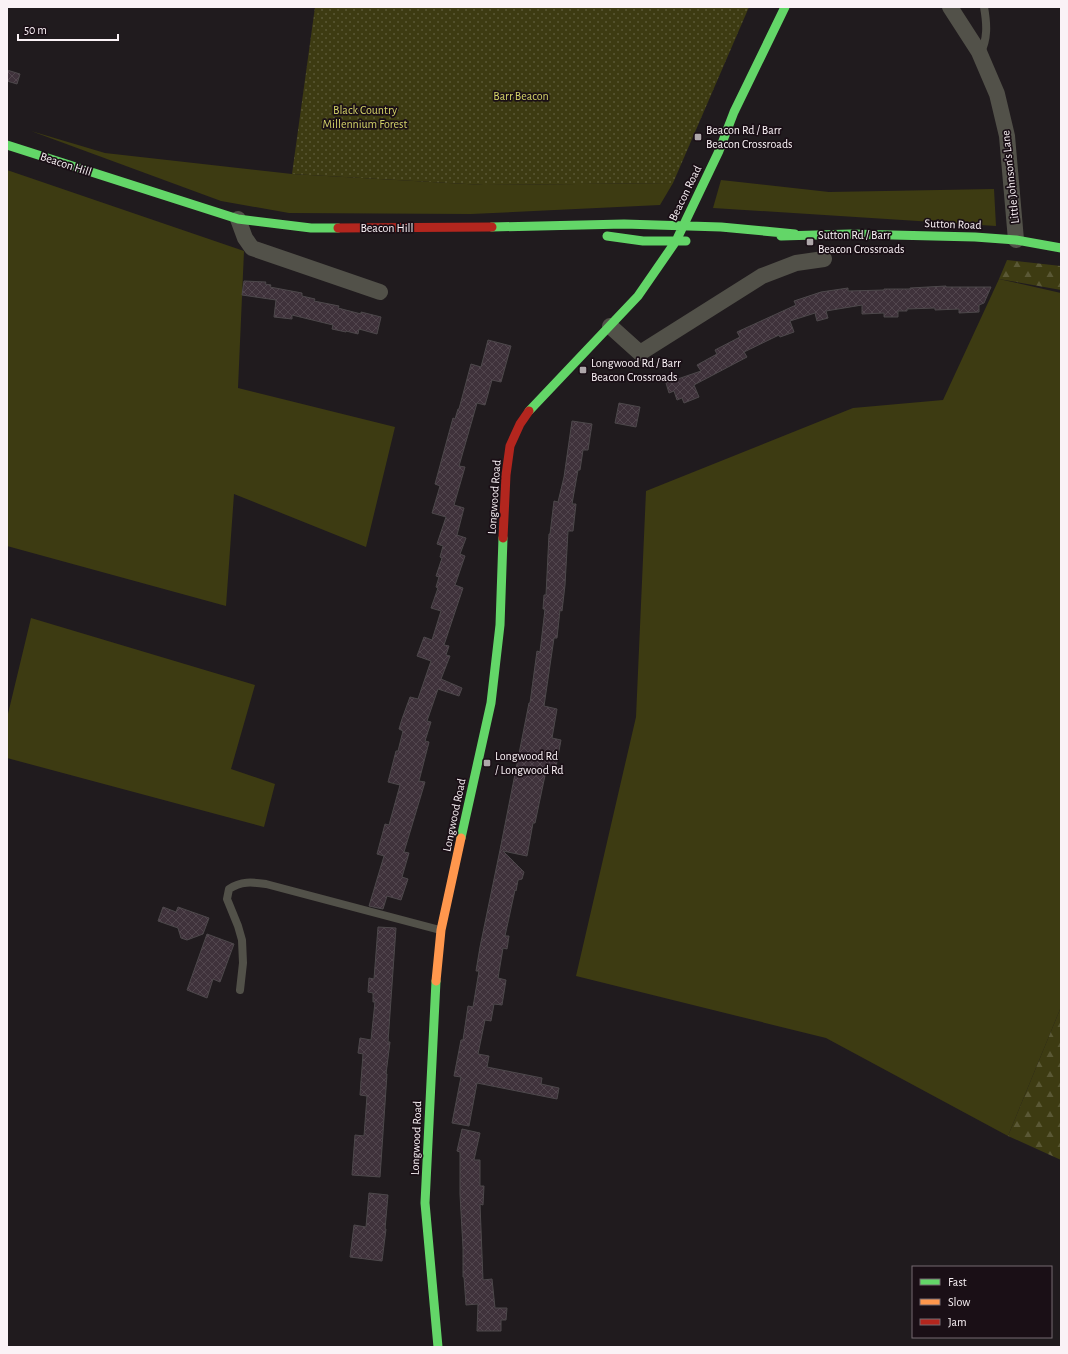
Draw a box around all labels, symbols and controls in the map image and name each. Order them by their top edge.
scale bar [18,16,118,42]
text: 50 m [24,24,47,36]
park label: Barr Beacon [493,90,549,102]
park label: Black Country Millennium Forest [323,104,408,130]
place label: Beacon Rd / Barr Beacon Crossroads [706,124,793,150]
street label: Little Johnson's Lane [999,130,1021,224]
marker: Beacon Rd / Barr Beacon Crossroads [693,132,703,142]
street label: Beacon Hill [39,150,93,178]
street label: Beacon Road [666,163,704,223]
street label: Sutton Road [924,217,982,231]
street label: Beacon Hill [361,222,414,234]
place label: Sutton Rd / Barr Beacon Crossroads [818,229,905,255]
marker: Sutton Rd / Barr Beacon Crossroads [805,237,815,247]
place label: Longwood Rd / Barr Beacon Crossroads [591,357,681,383]
marker: Longwood Rd / Barr Beacon Crossroads [578,365,588,375]
street label: Longwood Road [485,459,503,535]
place label: Longwood Rd / Longwood Rd [495,750,563,776]
marker: Longwood Rd / Longwood Rd [482,758,492,768]
street label: Longwood Road [440,777,468,853]
street label: Longwood Road [409,1101,423,1175]
legend [912,1266,1052,1338]
text: Fast [948,1276,967,1288]
text: Slow [948,1296,970,1308]
text: Jam [948,1316,967,1328]

